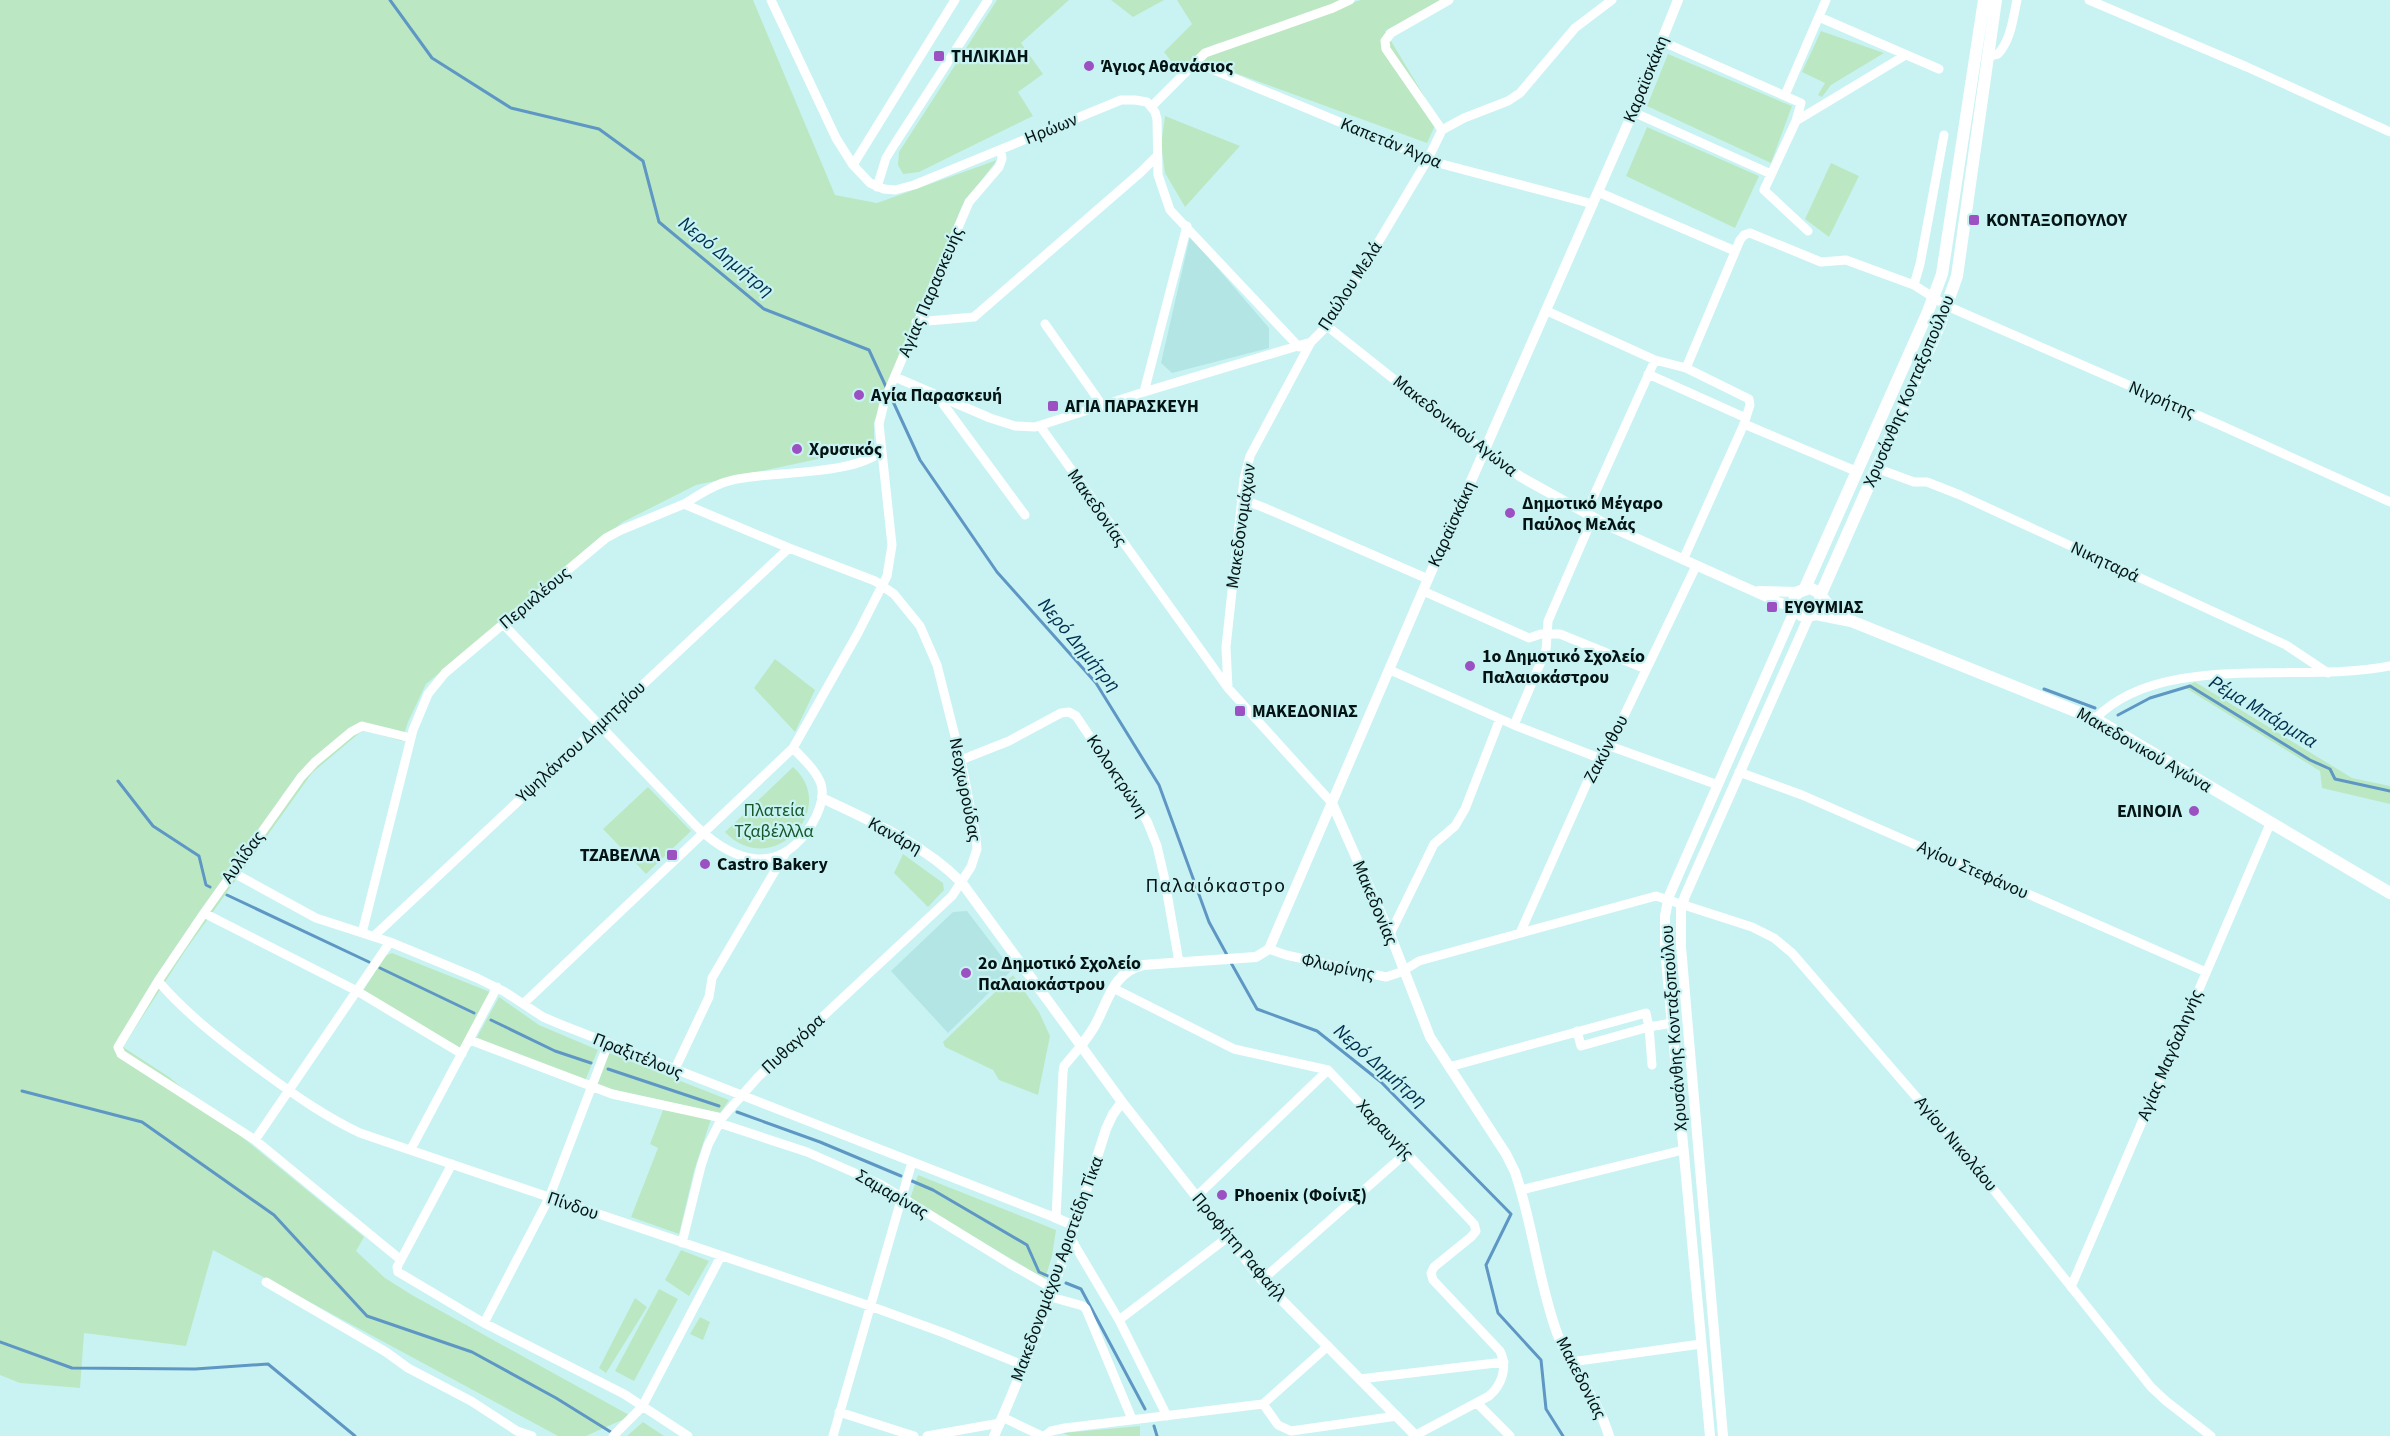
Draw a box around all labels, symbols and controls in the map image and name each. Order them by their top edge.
street label: Καραϊσκάκη [1617,32,1675,126]
place label: ΤΗΛΙΚΙΔΗ [951,44,1029,69]
marker: ΤΗΛΙΚΙΔΗ [932,49,946,63]
place label: Άγιος Αθανάσιος [1101,54,1233,79]
marker: Άγιος Αθανάσιος [1082,59,1096,73]
street label: Ηρώων [1021,107,1082,151]
street label: Καπετάν Άγρα [1337,111,1445,175]
place label: ΚΟΝΤΑΞΟΠΟΥΛΟΥ [1986,208,2128,233]
water label: Νερό Δημήτρη [672,210,780,304]
marker: ΚΟΝΤΑΞΟΠΟΥΛΟΥ [1967,213,1981,227]
street label: Αγίας Παρασκευής [892,223,970,361]
street label: Παύλου Μελά [1312,236,1388,336]
street label: Χρυσάνθης Κονταξοπούλου [1857,291,1961,491]
street label: Μακεδονικού Αγώνα [1387,369,1523,483]
street label: Νιγρήτης [2125,375,2199,425]
place label: Αγία Παρασκευή [870,383,1002,408]
marker: Αγία Παρασκευή [852,388,866,402]
place label: ΑΓΙΑ ΠΑΡΑΣΚΕΥΗ [1064,394,1199,419]
marker: ΑΓΙΑ ΠΑΡΑΣΚΕΥΗ [1046,399,1060,413]
place label: Χρυσικός [809,437,882,462]
marker: Χρυσικός [790,442,804,456]
street label: Μακεδονομάχων [1220,461,1262,590]
street label: Μακεδονίας [1061,464,1133,552]
street label: Καραϊσκάκη [1422,477,1482,571]
place label: Δημοτικό Μέγαρο Παύλος Μελάς [1522,491,1663,537]
marker: Δημοτικό Μέγαρο Παύλος Μελάς [1503,506,1517,520]
street label: Νικηταρά [2067,535,2143,589]
street label: Περικλέους [494,561,576,635]
water label: Νερό Δημήτρη [1031,592,1127,698]
place label: ΕΥΘΥΜΙΑΣ [1784,595,1864,620]
marker: ΕΥΘΥΜΙΑΣ [1765,600,1779,614]
place label: 1ο Δημοτικό Σχολείο Παλαιοκάστρου [1482,644,1645,690]
marker: 1ο Δημοτικό Σχολείο Παλαιοκάστρου [1463,659,1477,673]
water label: Ρέμα Μπάρμπα [2203,669,2323,756]
street label: Υψηλάντου Δημητρίου [510,675,651,809]
place label: ΜΑΚΕΔΟΝΙΑΣ [1252,699,1358,724]
street label: Μακεδονικού Αγώνα [2072,701,2216,799]
marker: ΜΑΚΕΔΟΝΙΑΣ [1233,704,1247,718]
street label: Ζακύνθου [1578,710,1634,788]
street label: Κολοκτρώνη [1080,730,1154,822]
street label: Νεοχωρούδας [943,736,987,845]
park label: Πλατεία Τζαβέλλλα [734,798,814,844]
place label: ΕΛΙΝΟΙΛ [2117,799,2183,824]
marker: ΕΛΙΝΟΙΛ [2187,804,2201,818]
street label: Κανάρη [863,811,927,861]
street label: Αυλίδας [215,825,271,888]
street label: Αγίου Στεφάνου [1913,834,2033,906]
place label: ΤΖΑΒΕΛΛΑ [580,843,661,868]
marker: ΤΖΑΒΕΛΛΑ [665,848,679,862]
place label: Castro Bakery [717,852,828,877]
marker: Castro Bakery [698,857,712,871]
street label: Μακεδονίας [1346,857,1404,949]
district label: Παλαιόκαστρο [1145,872,1287,900]
street label: Χρυσάνθης Κονταξοπούλου [1654,924,1694,1132]
street label: Φλωρίνης [1299,947,1377,987]
place label: 2ο Δημοτικό Σχολείο Παλαιοκάστρου [978,951,1141,997]
marker: 2ο Δημοτικό Σχολείο Παλαιοκάστρου [959,966,973,980]
street label: Αγίας Μαγδαληνής [2131,985,2209,1124]
street label: Πυθαγόρα [756,1008,830,1080]
water label: Νερό Δημήτρη [1327,1017,1433,1115]
street label: Πραξιτέλους [589,1027,687,1085]
street label: Αγίου Νικολάου [1909,1091,2003,1197]
street label: Χαραυγής [1350,1094,1420,1166]
street label: Μακεδονομάχου Αριστείδη Τίκα [1005,1153,1109,1385]
street label: Σαμαρίνας [851,1163,933,1225]
place label: Phoenix (Φοίνιξ) [1234,1183,1367,1208]
street label: Πίνδου [544,1186,602,1226]
street label: Προφήτη Ραφαήλ [1186,1187,1292,1307]
marker: Phoenix (Φοίνιξ) [1215,1188,1229,1202]
street label: Μακεδονίας [1549,1332,1613,1424]

